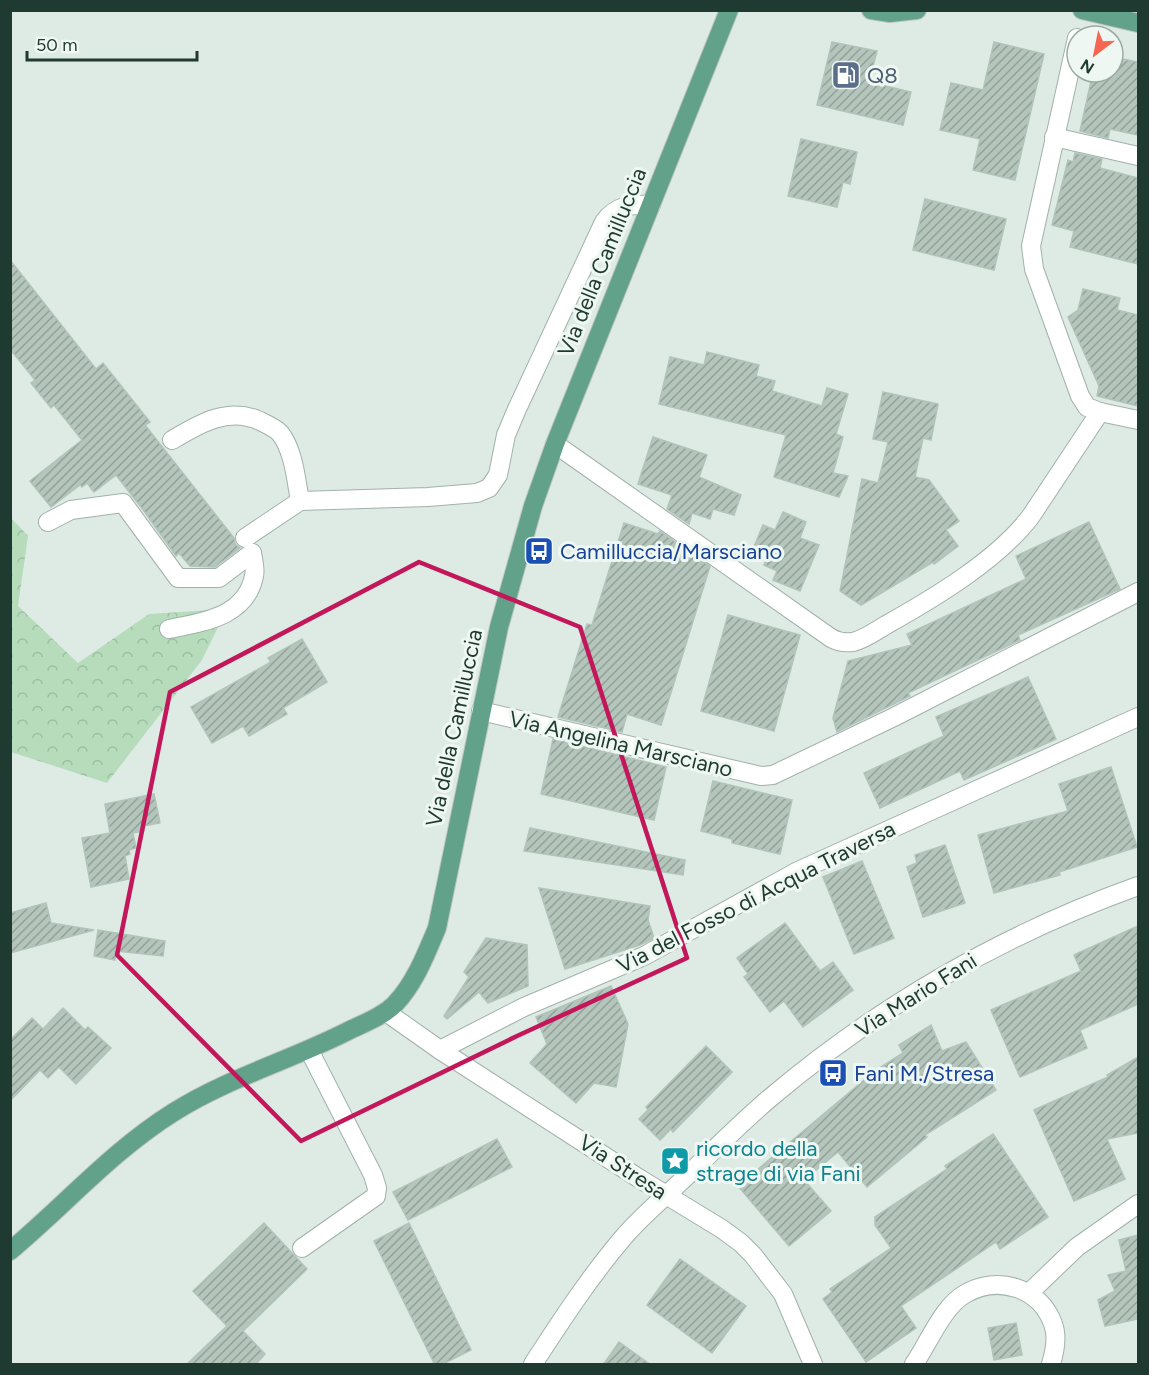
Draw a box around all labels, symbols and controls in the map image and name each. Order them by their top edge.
scale bar [27,24,196,62]
north arrow [1065,24,1125,84]
text: 50 m [36,34,78,56]
text: N [1077,55,1098,78]
fuel station icon: Q8 [830,59,862,91]
place label: Q8 [867,62,898,89]
street label: Via della Camilluccia [552,164,652,360]
bus stop icon: Camilluccia/Marsciano [523,535,555,567]
place label: Camilluccia/Marsciano [560,538,782,565]
street label: Via della Camilluccia [420,627,488,829]
street label: Via Angelina Marsciano [507,705,735,783]
street label: Via del Fosso di Acqua Traversa [612,815,900,979]
street label: Via Mario Fani [850,947,982,1043]
bus stop icon: Fani M./Stresa [817,1057,849,1089]
place label: Fani M./Stresa [854,1060,994,1087]
street label: Via Stresa [574,1129,672,1205]
place label: ricordo della strage di via Fani [696,1135,861,1187]
place icon: ricordo della strage di via Fani [659,1145,691,1177]

